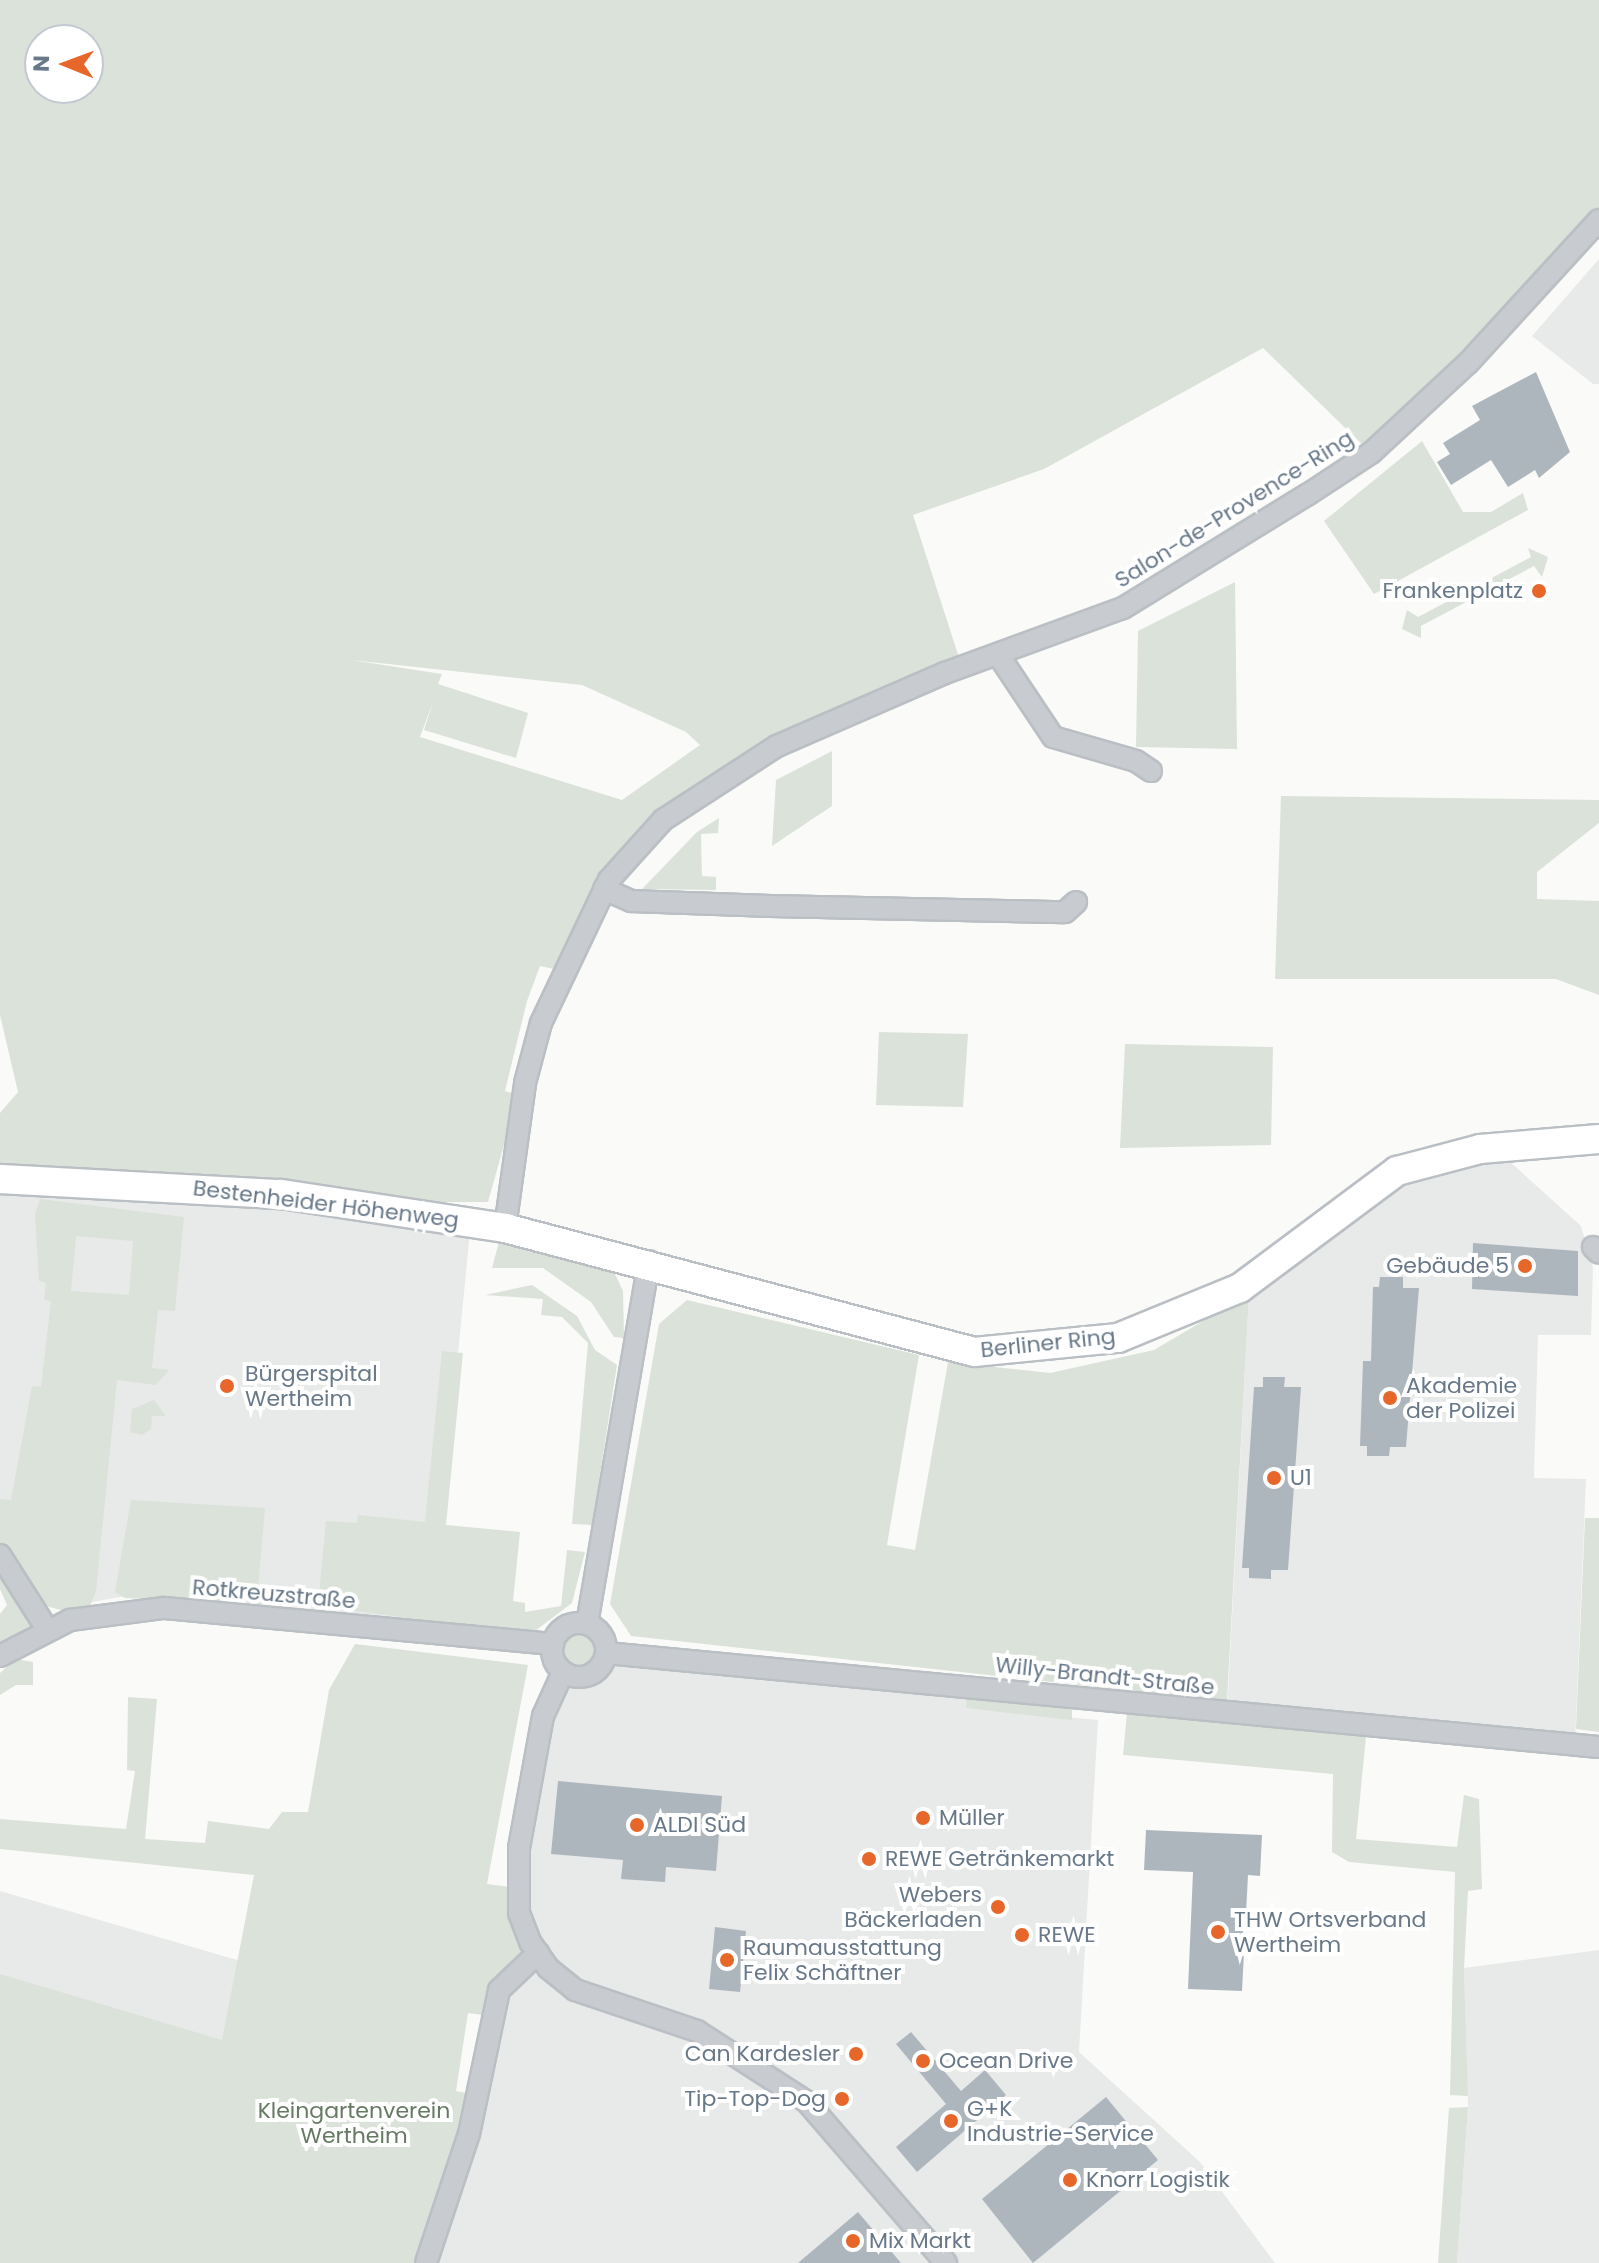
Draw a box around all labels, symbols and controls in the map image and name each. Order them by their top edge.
north arrow [24,24,104,104]
text: N [26,55,57,72]
street label: Salon-de-Provence-Ring [1110,425,1358,593]
place label: Frankenplatz [1383,578,1523,604]
marker: Frankenplatz [1530,582,1548,600]
street label: Bestenheider Höhenweg [192,1175,460,1233]
place label: Gebäude 5 [1386,1253,1509,1279]
marker: Gebäude 5 [1516,1257,1534,1275]
street label: Berliner Ring [979,1323,1117,1363]
place label: Bürgerspital Wertheim [245,1360,378,1412]
place label: Akademie der Polizei [1406,1372,1517,1424]
marker: Bürgerspital Wertheim [216,1375,238,1397]
marker: Akademie der Polizei [1381,1389,1399,1407]
place label: U1 [1290,1465,1312,1491]
marker: U1 [1265,1469,1283,1487]
street label: Rotkreuzstraße [191,1574,357,1614]
street label: Willy-Brandt-Straße [994,1651,1216,1701]
place label: Müller [939,1805,1005,1831]
marker: Müller [914,1809,932,1827]
place label: ALDI Süd [653,1812,746,1838]
marker: ALDI Süd [628,1816,646,1834]
place label: REWE Getränkemarkt [885,1846,1114,1872]
marker: REWE Getränkemarkt [860,1850,878,1868]
place label: Webers Bäckerladen [844,1881,982,1932]
marker: Webers Bäckerladen [989,1898,1007,1916]
place label: THW Ortsverband Wertheim [1234,1906,1426,1958]
place label: REWE [1038,1922,1095,1948]
marker: THW Ortsverband Wertheim [1209,1923,1227,1941]
marker: REWE [1013,1926,1031,1944]
place label: Raumausstattung Felix Schäftner [743,1934,942,1986]
marker: Raumausstattung Felix Schäftner [718,1951,736,1969]
place label: Can Kardesler [685,2041,840,2067]
marker: Can Kardesler [847,2045,865,2063]
place label: Ocean Drive [939,2048,1073,2074]
marker: Ocean Drive [914,2052,932,2070]
place label: Tip-Top-Dog [684,2086,826,2112]
marker: Tip-Top-Dog [833,2090,851,2108]
place label: G+K Industrie-Service [967,2095,1154,2146]
park label: Kleingartenverein Wertheim [258,2097,450,2148]
marker: G+K Industrie-Service [942,2112,960,2130]
place label: Knorr Logistik [1086,2167,1230,2193]
marker: Knorr Logistik [1061,2171,1079,2189]
place label: Mix Markt [869,2228,971,2254]
marker: Mix Markt [844,2232,862,2250]

